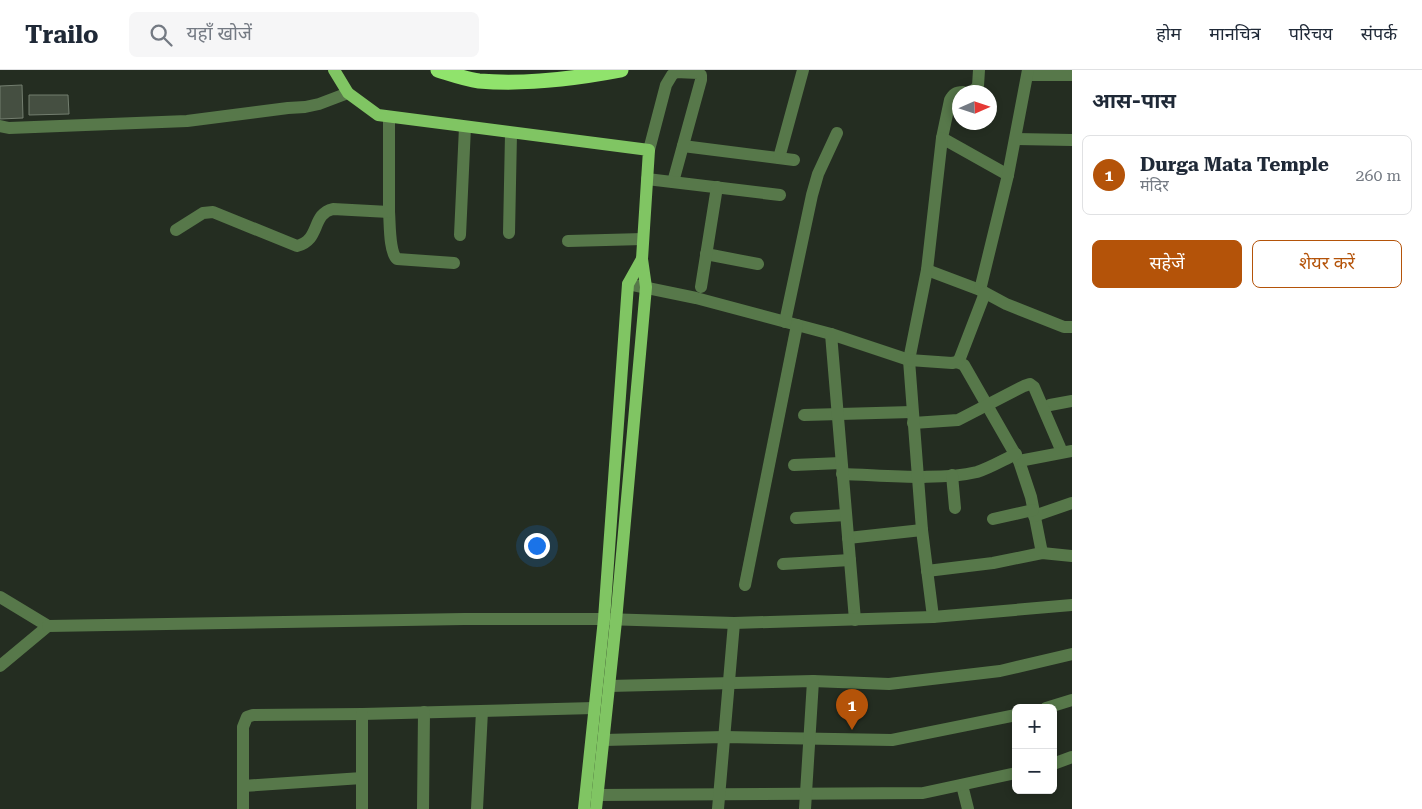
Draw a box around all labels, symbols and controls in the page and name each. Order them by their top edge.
search box [129,12,479,57]
text: Trailo [25,21,99,49]
icon: search [147,21,175,49]
text: यहाँ खोजें [187,22,252,45]
text: होम [1156,23,1181,44]
text: मानचित्र [1209,23,1261,44]
text: परिचय [1289,23,1333,44]
text: संपर्क [1361,23,1397,44]
north arrow [952,85,997,130]
text: आस-पास [1092,89,1176,113]
text: Durga Mata Temple [1140,153,1329,176]
text: 1 [1105,166,1113,185]
text: 260 m [1355,166,1401,185]
text: मंदिर [1140,176,1169,195]
button: सहेजें [1092,240,1242,288]
button: शेयर करें [1252,240,1402,288]
your location [524,533,550,559]
pin: 1 [836,689,868,730]
map controls [1012,704,1057,794]
button: + [1012,704,1057,749]
button: − [1012,749,1057,794]

